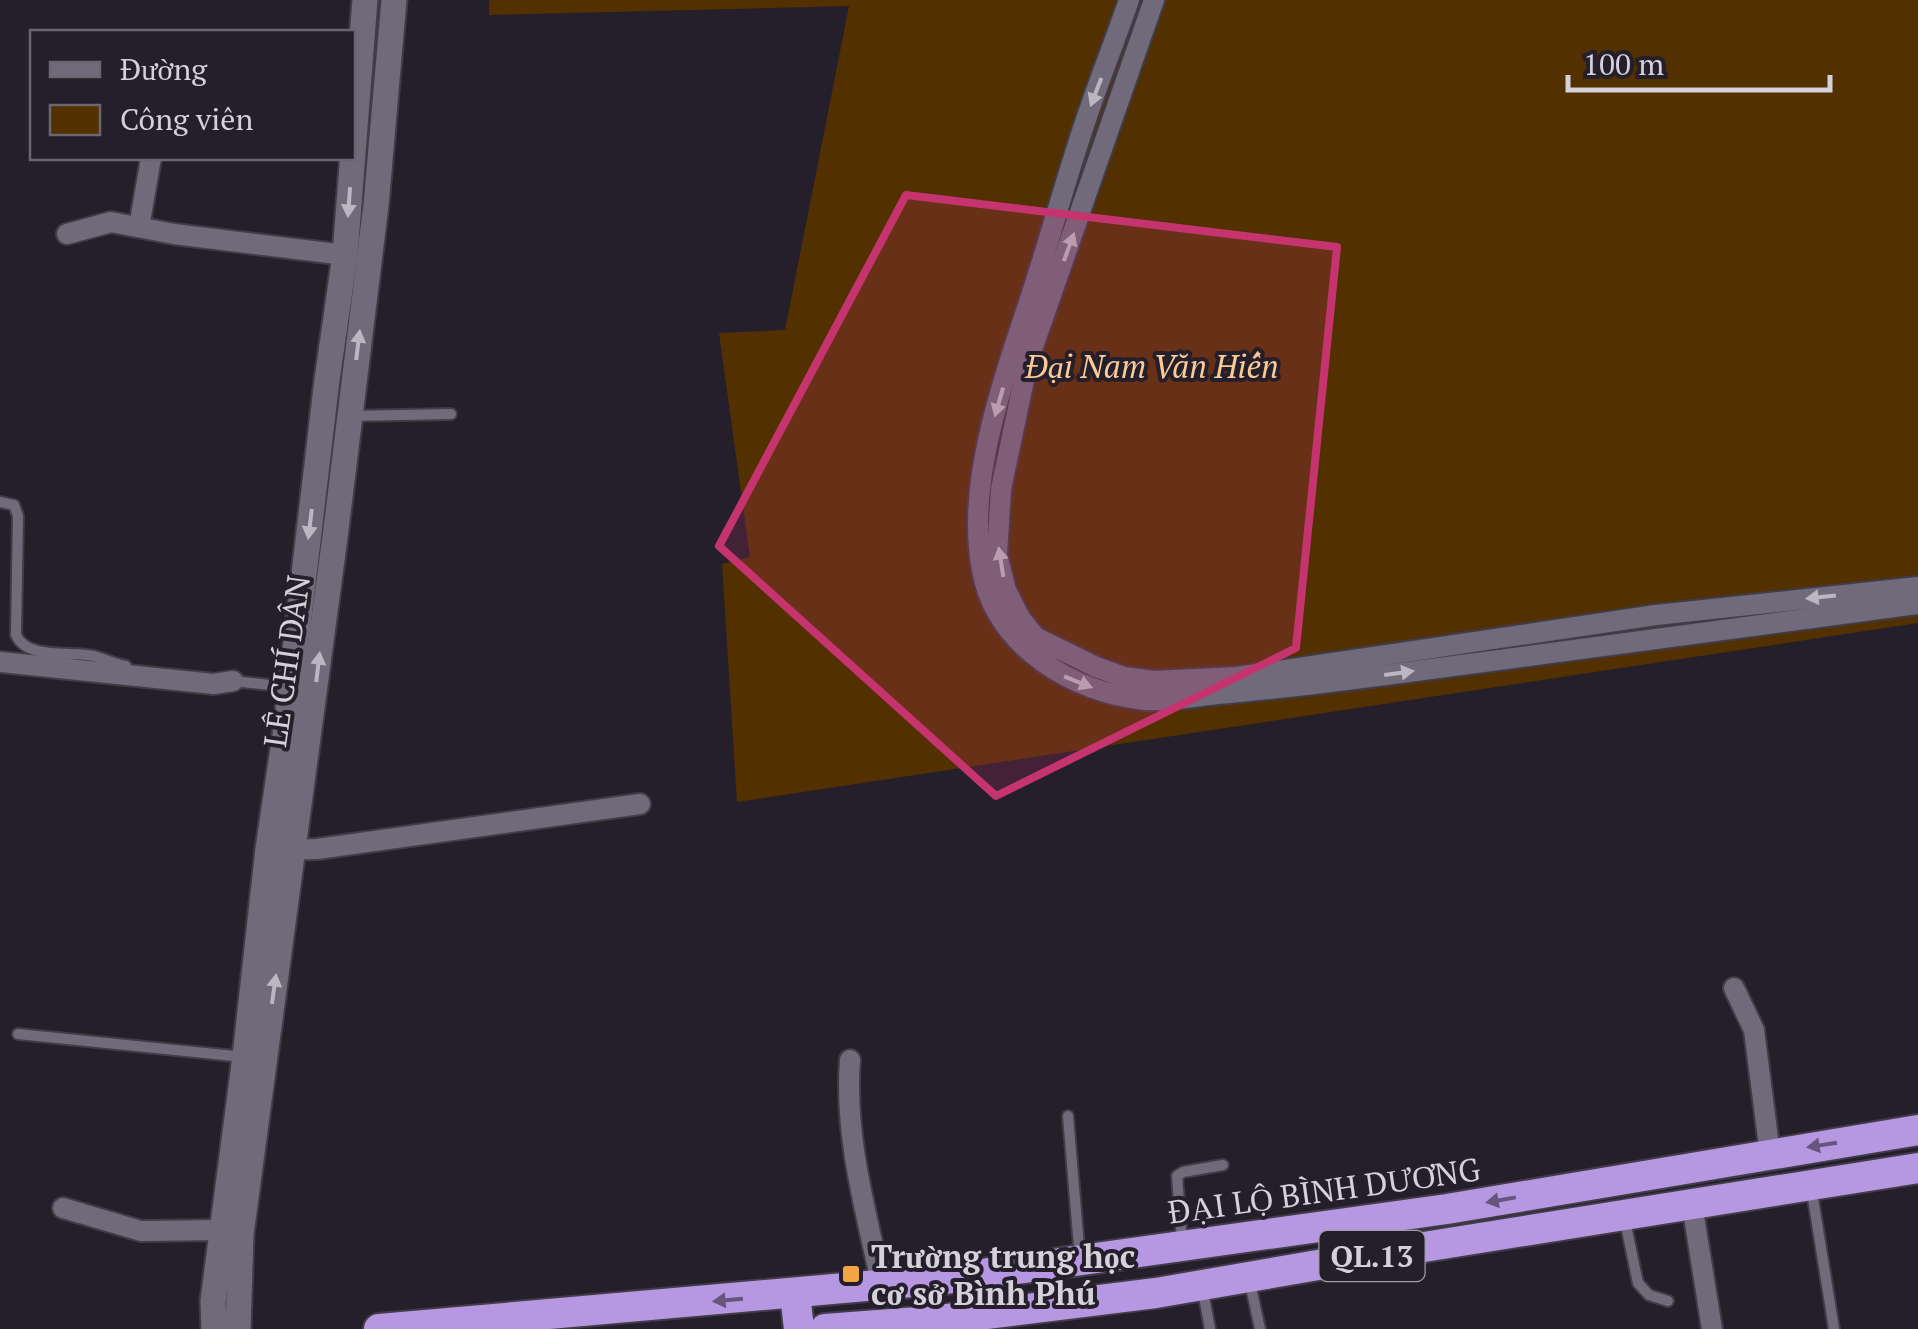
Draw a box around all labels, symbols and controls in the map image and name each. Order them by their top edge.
legend [30,30,355,160]
scale bar [1568,30,1830,92]
text: 100 m [1583,44,1664,84]
text: Đường [120,49,208,89]
one-way arrow [1088,77,1103,107]
text: Công viên [120,99,253,139]
one-way arrow [341,186,357,218]
one-way arrow [1062,232,1077,262]
one-way arrow [351,328,367,360]
park label: Đại Nam Văn Hiến [1024,345,1279,387]
one-way arrow [990,386,1006,417]
one-way arrow [302,509,318,541]
one-way arrow [992,546,1008,577]
street label: LÊ CHÍ DÂN [253,572,319,750]
one-way arrow [1805,590,1836,606]
one-way arrow [310,651,326,682]
one-way arrow [1384,665,1415,681]
one-way arrow [1063,674,1093,690]
one-way arrow [266,973,282,1004]
one-way arrow [1805,1138,1837,1153]
street label: ĐẠI LỘ BÌNH DƯƠNG [1165,1147,1483,1233]
one-way arrow [1485,1192,1517,1208]
road number: QL.13 [1320,1231,1424,1281]
place label: Trường trung học cơ sở Bình Phú [871,1235,1135,1314]
marker: Trường trung học cơ sở Bình Phú [840,1263,862,1285]
one-way arrow [712,1292,743,1308]

